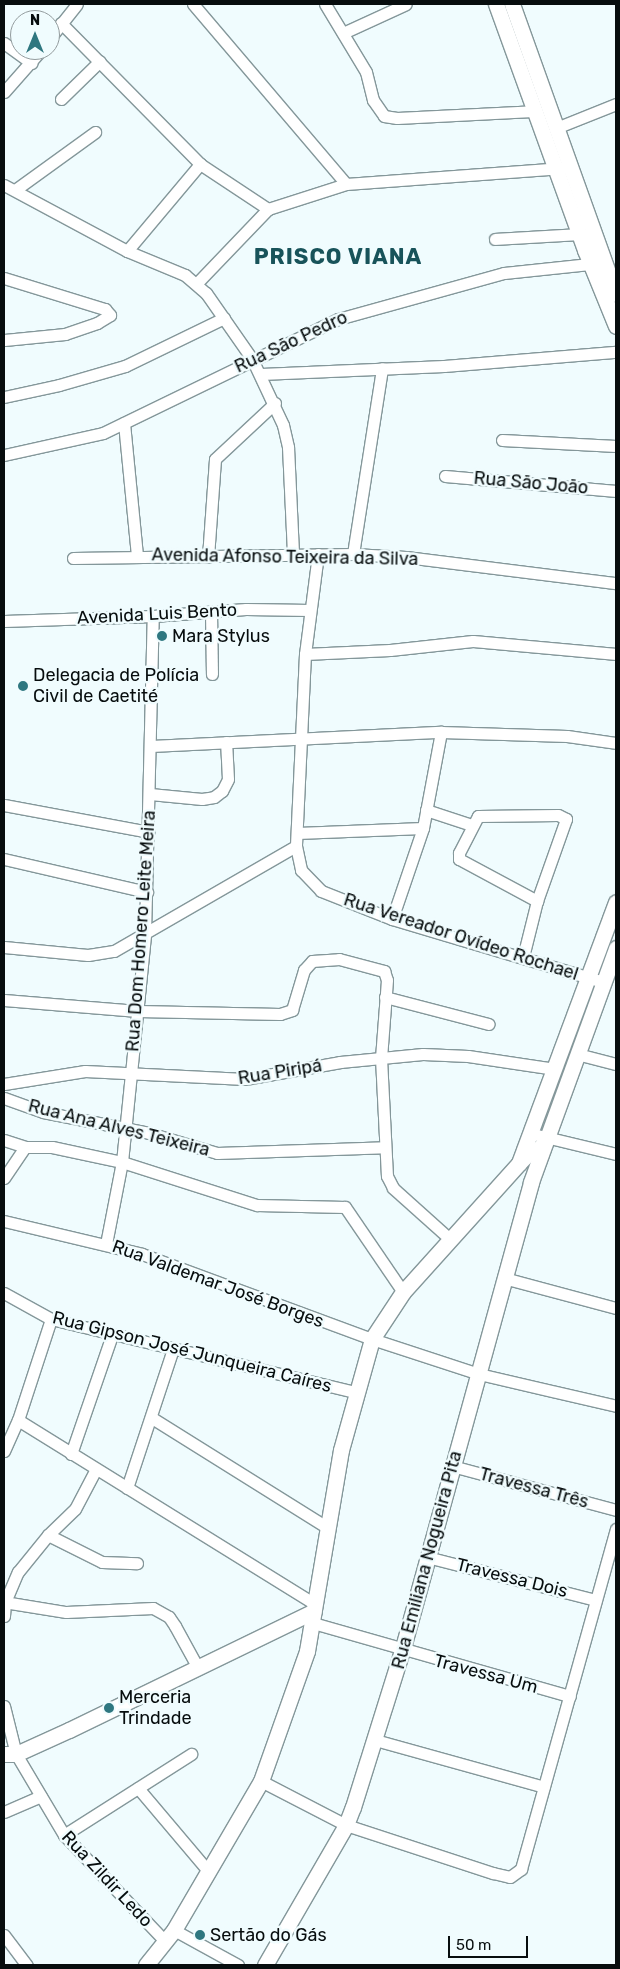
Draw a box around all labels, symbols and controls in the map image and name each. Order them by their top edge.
north arrow [10,10,60,60]
text: N [30,12,40,29]
district label: PRISCO VIANA [252,244,424,270]
street label: Rua São Pedro [231,306,351,378]
street label: Rua São João [473,467,589,499]
street label: Avenida Afonso Teixeira da Silva [151,544,419,570]
street label: Avenida Luis Bento [76,599,238,629]
place label: Mara Stylus [172,625,270,647]
marker: Mara Stylus [156,630,168,642]
place label: Delegacia de Polícia Civil de Caetité [33,665,199,708]
marker: Delegacia de Polícia Civil de Caetité [17,680,29,692]
street label: Rua Dom Homero Leite Meira [122,810,160,1052]
street label: Rua Vereador Ovídeo Rochael [341,889,581,985]
street label: Rua Piripá [236,1055,324,1089]
street label: Rua Ana Alves Teixeira [25,1095,213,1161]
street label: Rua Valdemar José Borges [109,1235,327,1333]
street label: Rua Gipson José Junqueira Caíres [50,1307,334,1397]
street label: Rua Emiliana Nogueira Pita [387,1449,467,1671]
street label: Travessa Três [477,1463,591,1513]
street label: Travessa Dois [454,1554,570,1602]
street label: Travessa Um [432,1650,540,1698]
place label: Merceria Trindade [119,1687,191,1730]
marker: Merceria Trindade [103,1702,115,1714]
street label: Rua Zildir Ledo [57,1826,157,1932]
place label: Sertão do Gás [210,1924,327,1946]
scale bar [450,1926,530,1958]
marker: Sertão do Gás [194,1929,206,1941]
text: 50 m [456,1936,491,1954]

